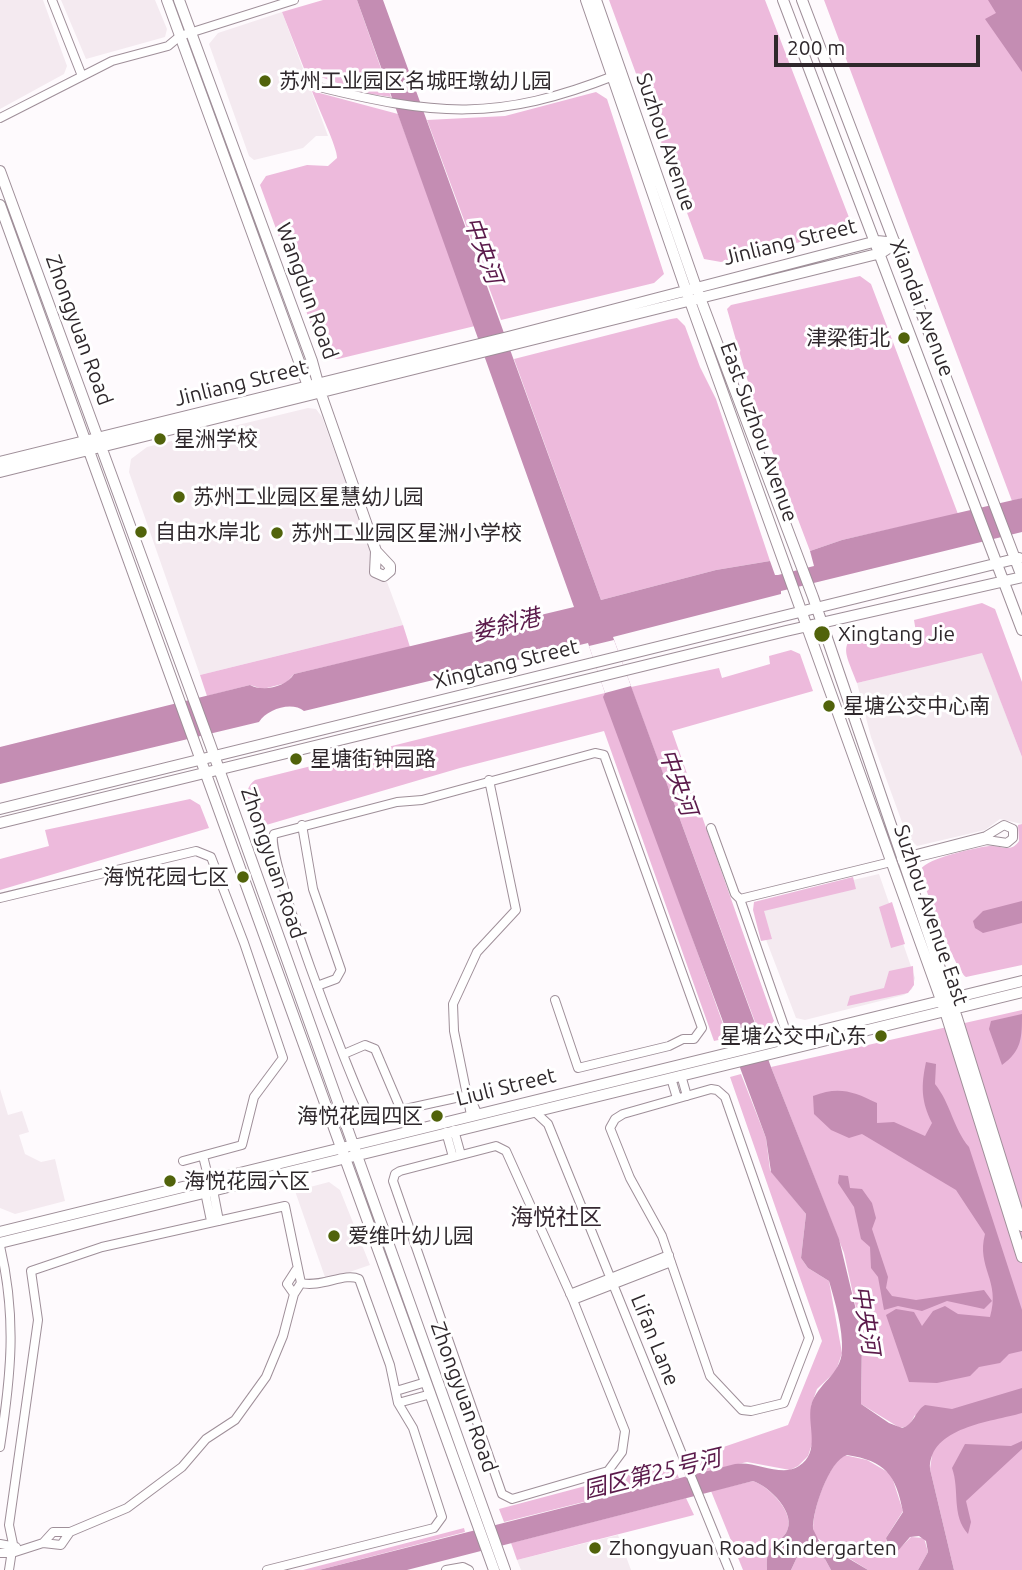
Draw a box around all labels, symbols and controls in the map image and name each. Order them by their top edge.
scale bar [777,21,984,65]
text: 200 m [787,35,845,59]
place label: 苏州工业园区名城旺墩幼儿园 [279,68,552,94]
street label: Suzhou Avenue [631,70,701,214]
marker: 苏州工业园区名城旺墩幼儿园 [257,73,273,89]
water label: 中央河 [458,213,508,287]
street label: Jinliang Street [721,213,859,271]
street label: Wangdun Road [271,219,343,363]
street label: Xiandai Avenue [884,236,960,380]
street label: Zhongyuan Road [40,251,118,409]
place label: 津梁街北 [806,325,890,351]
marker: 津梁街北 [896,330,912,346]
street label: East Suzhou Avenue [715,339,803,525]
street label: Jinliang Street [172,354,310,412]
place label: 星洲学校 [174,426,258,452]
marker: 星洲学校 [152,431,168,447]
place label: 苏州工业园区星慧幼儿园 [193,484,424,510]
marker: 苏州工业园区星慧幼儿园 [171,489,187,505]
place label: 自由水岸北 [155,519,260,545]
place label: 苏州工业园区星洲小学校 [291,520,522,546]
marker: 自由水岸北 [133,524,149,540]
marker: 苏州工业园区星洲小学校 [269,525,285,541]
water label: 娄斜港 [469,603,543,647]
place label: Xingtang Jie [838,621,955,647]
marker: Xingtang Jie [812,624,832,644]
street label: Xingtang Street [431,634,581,694]
place label: 星塘公交中心南 [843,693,990,719]
marker: 星塘公交中心南 [821,698,837,714]
water label: 中央河 [653,745,703,819]
place label: 星塘街钟园路 [310,746,436,772]
marker: 星塘街钟园路 [288,751,304,767]
street label: Zhongyuan Road [235,784,311,942]
street label: Suzhou Avenue East [888,821,974,1009]
place label: 海悦花园七区 [103,864,229,890]
marker: 海悦花园七区 [235,869,251,885]
place label: 星塘公交中心东 [720,1023,867,1049]
marker: 星塘公交中心东 [873,1028,889,1044]
street label: Liuli Street [454,1062,558,1112]
place label: 海悦花园四区 [297,1103,423,1129]
marker: 海悦花园四区 [429,1108,445,1124]
place label: 海悦花园六区 [184,1168,310,1194]
marker: 海悦花园六区 [162,1173,178,1189]
district label: 海悦社区 [510,1203,602,1231]
place label: 爱维叶幼儿园 [348,1223,474,1249]
marker: 爱维叶幼儿园 [326,1228,342,1244]
water label: 中央河 [847,1284,885,1356]
street label: Lifan Lane [625,1291,685,1389]
street label: Zhongyuan Road [425,1318,503,1476]
water label: 园区第25号河 [580,1444,724,1504]
place label: Zhongyuan Road Kindergarten [609,1535,897,1561]
marker: Zhongyuan Road Kindergarten [587,1540,603,1556]

